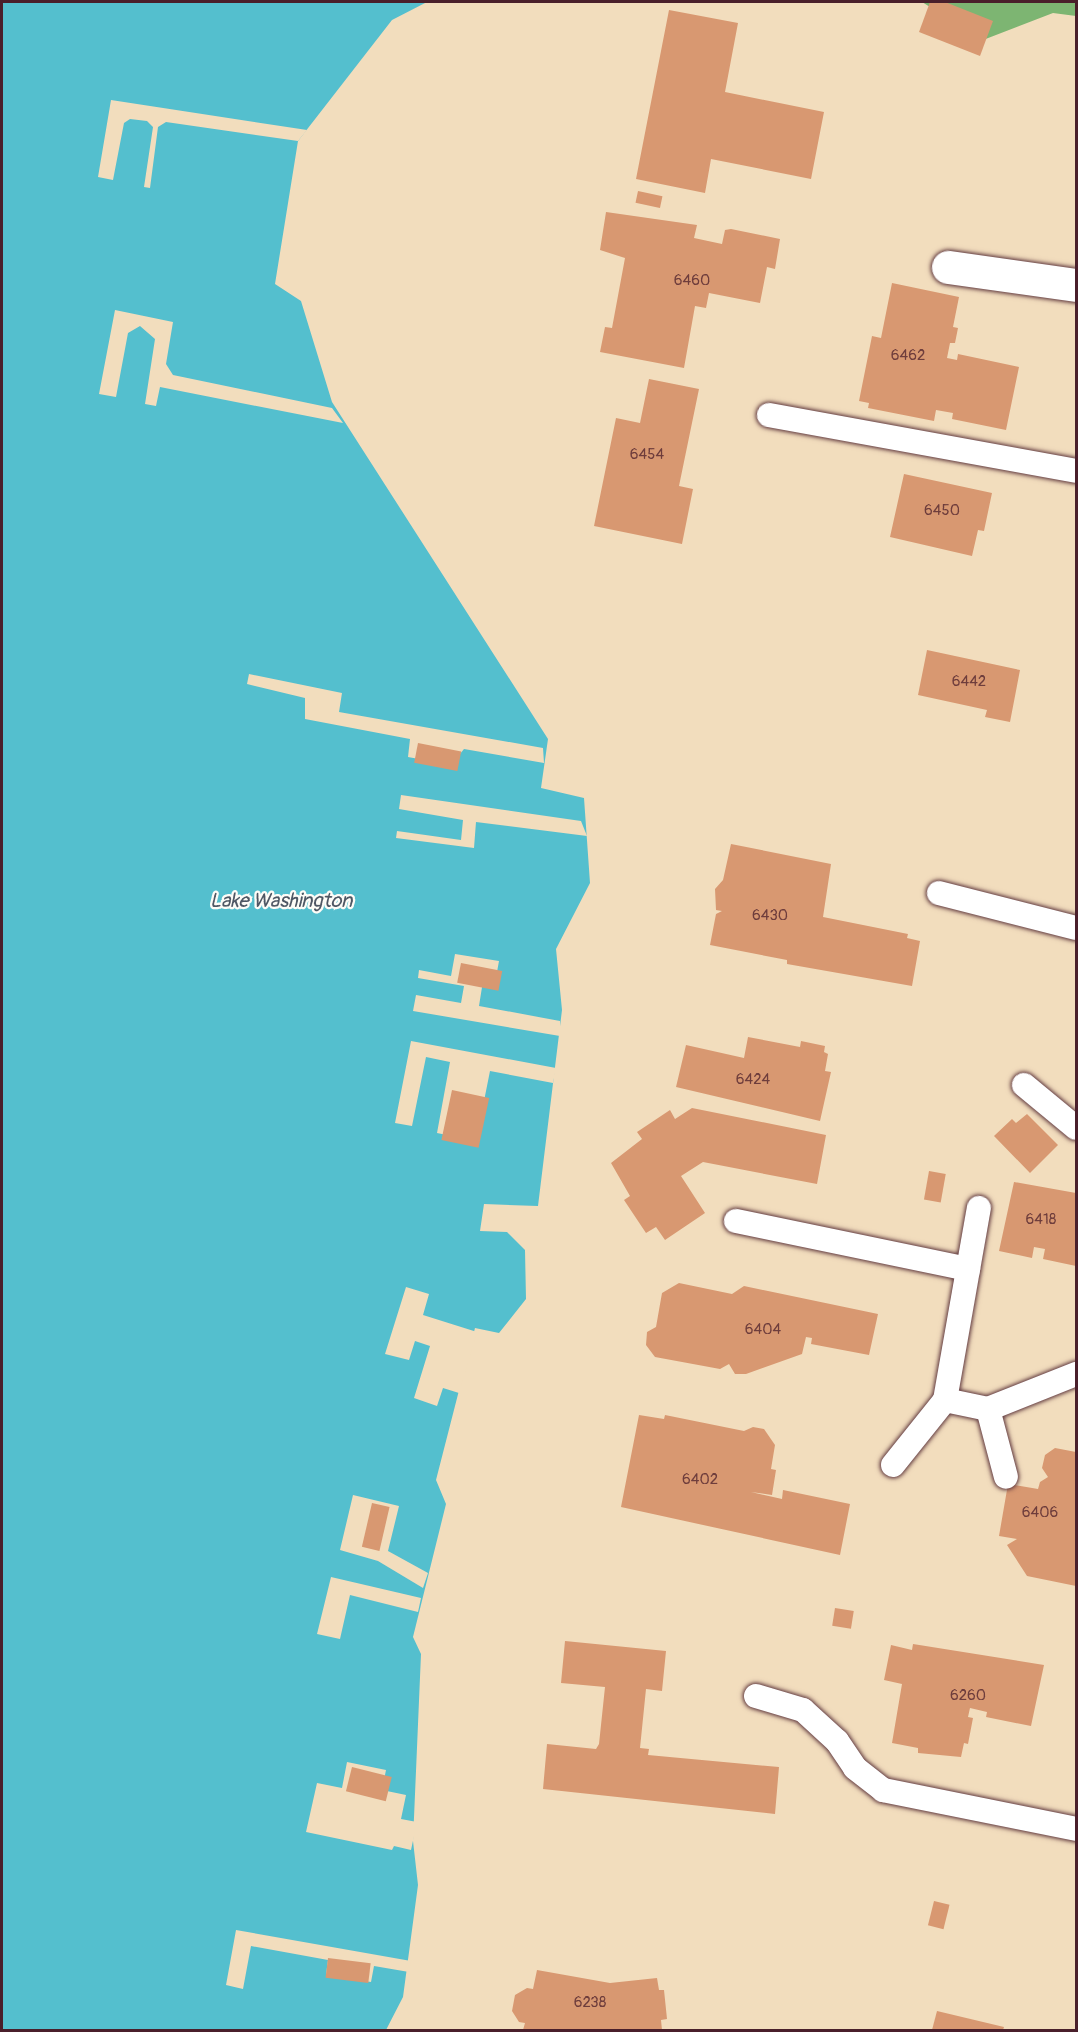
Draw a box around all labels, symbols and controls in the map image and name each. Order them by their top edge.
house number: 6460 [674,272,710,290]
house number: 6462 [891,347,925,365]
house number: 6454 [630,446,664,464]
house number: 6450 [924,502,960,520]
house number: 6442 [952,673,986,691]
water label: Lake Washington [210,888,352,912]
house number: 6430 [752,907,788,925]
house number: 6424 [736,1071,770,1089]
house number: 6418 [1026,1211,1056,1229]
house number: 6404 [745,1321,781,1339]
house number: 6402 [682,1471,718,1489]
house number: 6406 [1022,1504,1058,1522]
house number: 6260 [950,1687,986,1705]
house number: 6238 [574,1994,606,2012]

